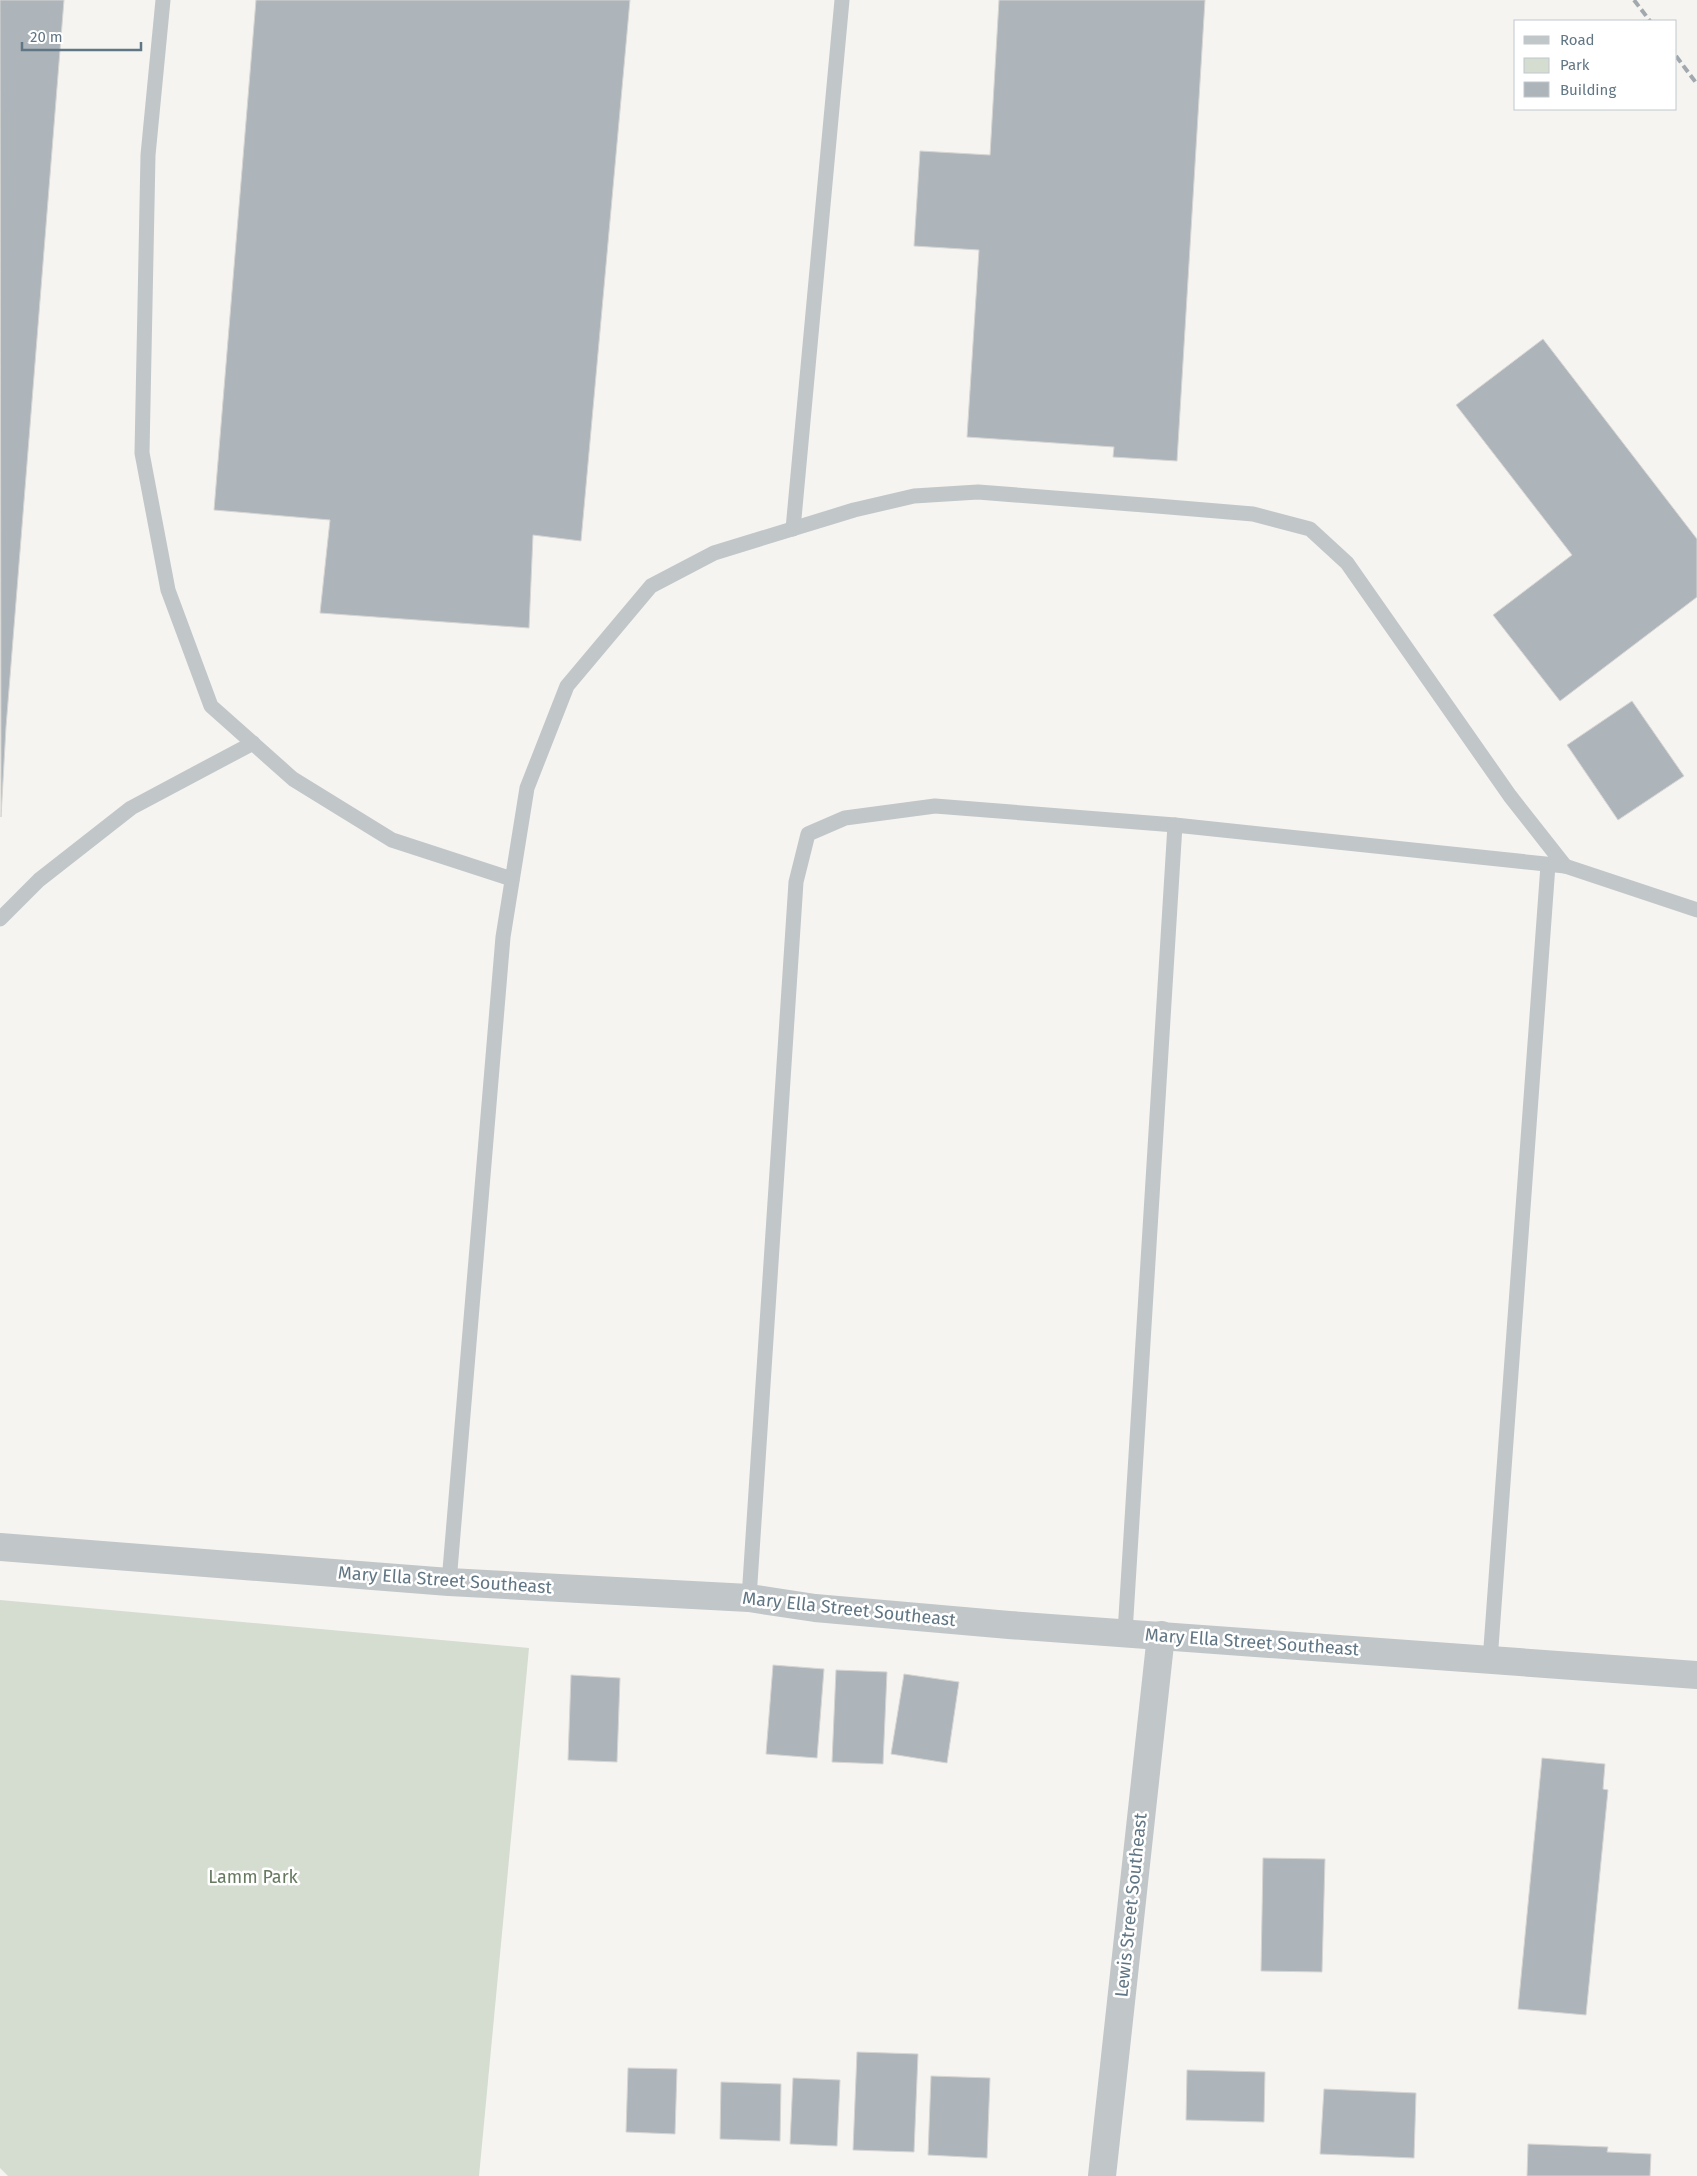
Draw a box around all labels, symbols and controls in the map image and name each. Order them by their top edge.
scale bar [22,20,141,52]
legend [1514,20,1677,110]
text: 20 m [30,28,63,46]
text: Road [1560,31,1595,49]
text: Park [1560,56,1590,74]
text: Building [1560,81,1616,99]
street label: Mary Ella Street Southeast [337,1562,553,1598]
street label: Mary Ella Street Southeast [741,1587,957,1631]
street label: Mary Ella Street Southeast [1144,1624,1360,1660]
street label: Lewis Street Southeast [1110,1811,1152,1998]
park label: Lamm Park [208,1866,299,1888]

